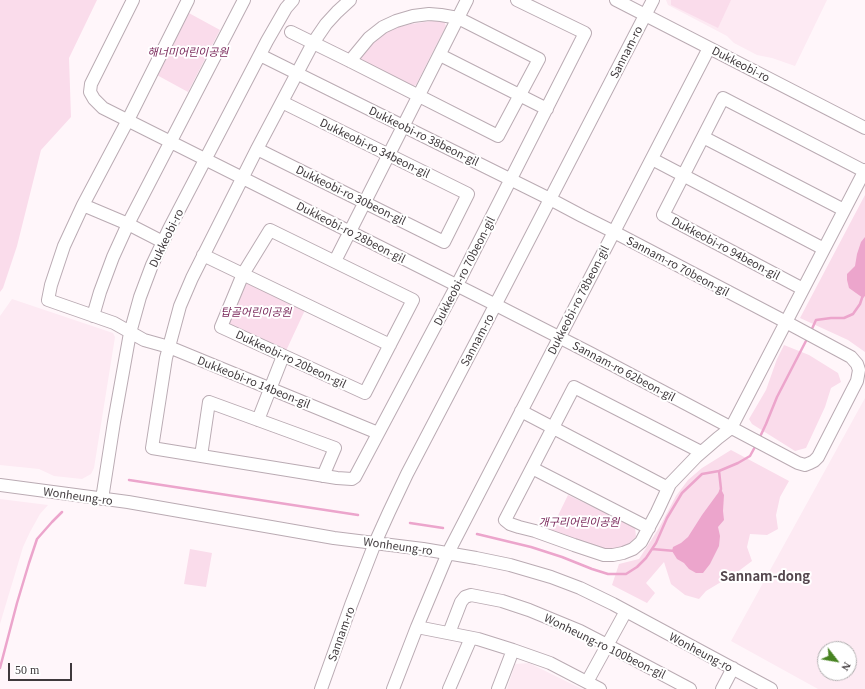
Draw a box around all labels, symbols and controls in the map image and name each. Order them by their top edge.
street label: Sannam-ro [607,24,645,80]
street label: Dukkeobi-ro [710,44,772,84]
park label: 해너미어린이공원 [148,45,228,59]
street label: Dukkeobi-ro 38beon-gil [367,104,481,168]
street label: Dukkeobi-ro 34beon-gil [318,116,432,180]
street label: Dukkeobi-ro 30beon-gil [294,163,408,227]
street label: Dukkeobi-ro 28beon-gil [294,199,408,265]
street label: Dukkeobi-ro [146,207,186,269]
street label: Dukkeobi-ro 70beon-gil [431,214,497,328]
street label: Dukkeobi-ro 94beon-gil [670,214,782,282]
street label: Sannam-ro 70beon-gil [624,233,732,299]
street label: Dukkeobi-ro 78beon-gil [545,243,611,357]
park label: 탑골어린이공원 [221,305,291,319]
street label: Sannam-ro [458,312,496,368]
street label: Dukkeobi-ro 20beon-gil [234,328,348,390]
street label: Sannam-ro 62beon-gil [570,338,678,404]
street label: Dukkeobi-ro 14beon-gil [196,353,312,411]
street label: Wonheung-ro [42,485,114,507]
park label: 개구리어린이공원 [539,515,619,529]
street label: Wonheung-ro [362,535,434,557]
district label: Sannam-dong [720,568,810,584]
street label: Sannam-ro [325,605,357,663]
street label: Wonheung-ro 100beon-gil [542,611,668,681]
street label: Wonheung-ro [667,630,735,674]
north arrow [817,641,857,681]
scale bar [10,655,74,681]
text: N [839,660,854,673]
text: 50 m [15,663,39,677]

